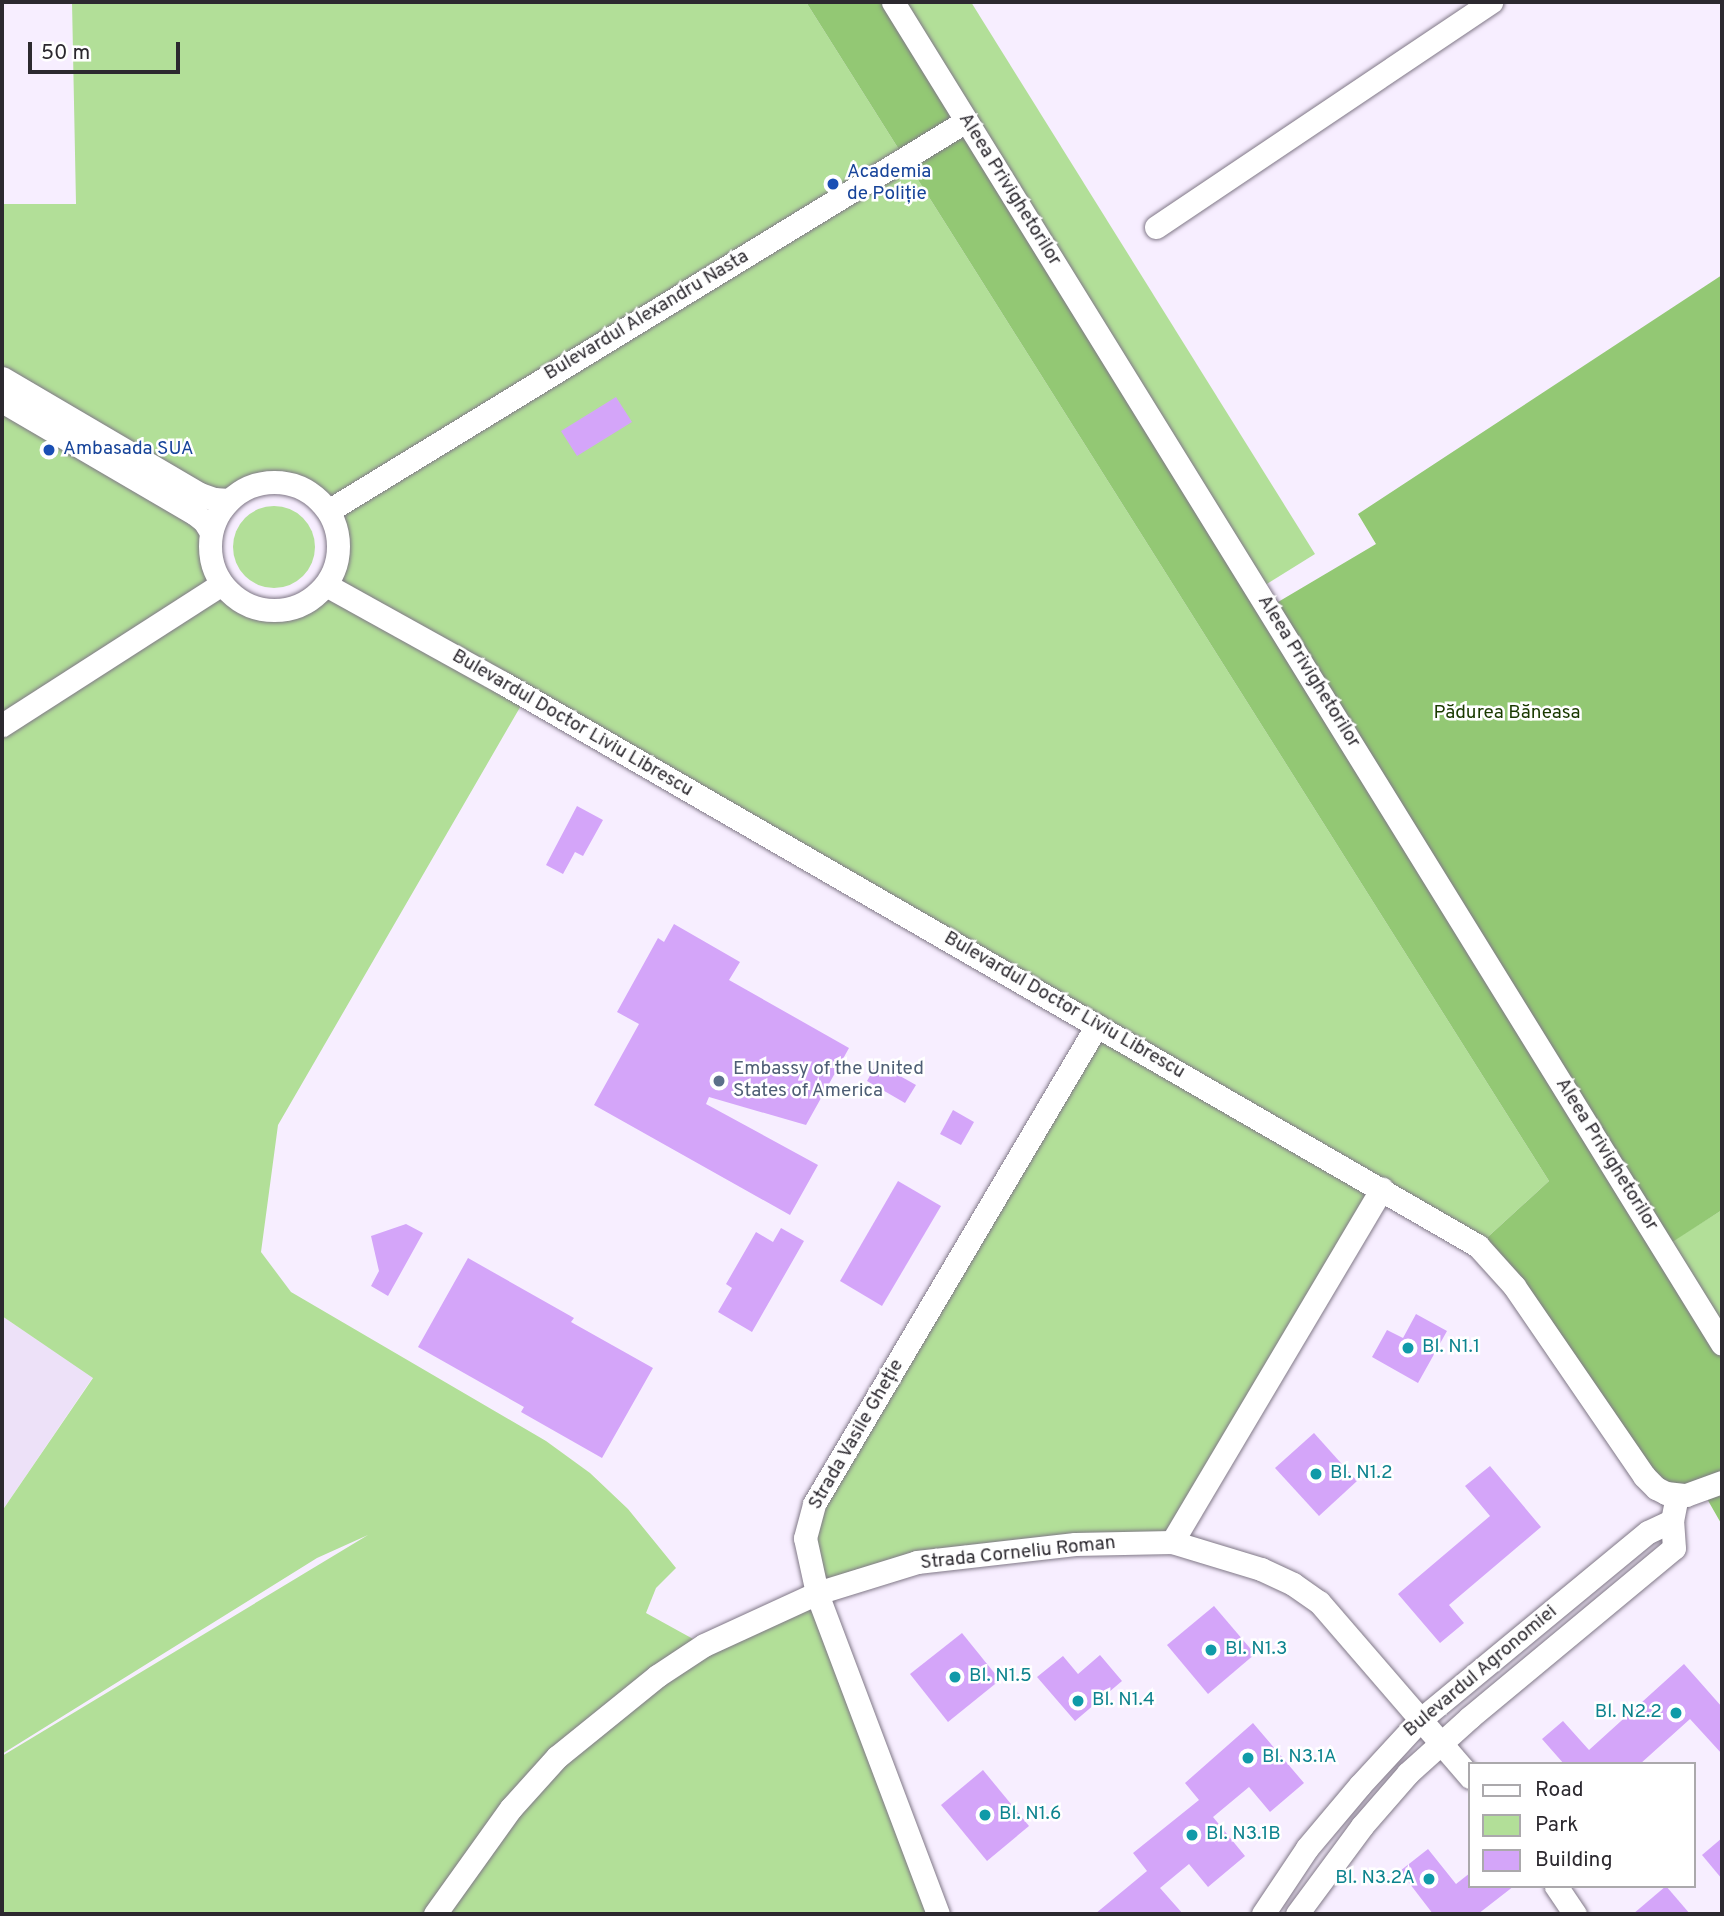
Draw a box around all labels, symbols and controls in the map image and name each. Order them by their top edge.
scale bar [32,28,184,72]
text: 50 m [41,40,90,67]
street label: Aleea Privighetorilor [953,109,1065,271]
place label: Academia de Poliție [847,162,931,206]
marker: Academia de Poliție [825,176,841,192]
street label: Bulevardul Alexandru Nasta [540,246,754,386]
place label: Ambasada SUA [63,439,194,461]
marker: Ambasada SUA [41,442,57,458]
street label: Aleea Privighetorilor [1252,591,1364,753]
street label: Bulevardul Doctor Liviu Librescu [447,645,697,803]
park label: Pădurea Băneasa [1434,703,1580,725]
street label: Bulevardul Doctor Liviu Librescu [939,927,1189,1085]
place label: Embassy of the United States of America [733,1059,924,1103]
marker: Embassy of the United States of America [711,1073,727,1089]
street label: Aleea Privighetorilor [1550,1074,1662,1236]
place label: Bl. N1.1 [1422,1337,1480,1359]
marker: Bl. N1.1 [1400,1340,1416,1356]
street label: Strada Vasile Gheție [805,1356,909,1514]
place label: Bl. N1.2 [1330,1463,1393,1485]
marker: Bl. N1.2 [1308,1466,1324,1482]
street label: Strada Corneliu Roman [919,1532,1117,1576]
street label: Bulevardul Agronomiei [1399,1601,1563,1743]
place label: Bl. N1.3 [1225,1639,1287,1661]
marker: Bl. N1.3 [1203,1642,1219,1658]
place label: Bl. N1.5 [969,1666,1032,1688]
marker: Bl. N1.5 [947,1669,963,1685]
place label: Bl. N1.4 [1092,1690,1155,1712]
marker: Bl. N1.4 [1070,1693,1086,1709]
place label: Bl. N2.2 [1595,1702,1662,1724]
marker: Bl. N2.2 [1668,1705,1684,1721]
place label: Bl. N3.1A [1262,1747,1337,1769]
marker: Bl. N3.1A [1240,1750,1256,1766]
legend [1468,1762,1696,1888]
text: Road [1535,1777,1584,1804]
place label: Bl. N1.6 [999,1804,1061,1826]
marker: Bl. N1.6 [977,1807,993,1823]
text: Park [1535,1812,1578,1839]
place label: Bl. N3.1B [1206,1824,1281,1846]
marker: Bl. N3.1B [1184,1827,1200,1843]
text: Building [1535,1847,1613,1874]
place label: Bl. N3.2A [1335,1868,1415,1890]
marker: Bl. N3.2A [1421,1871,1437,1887]

